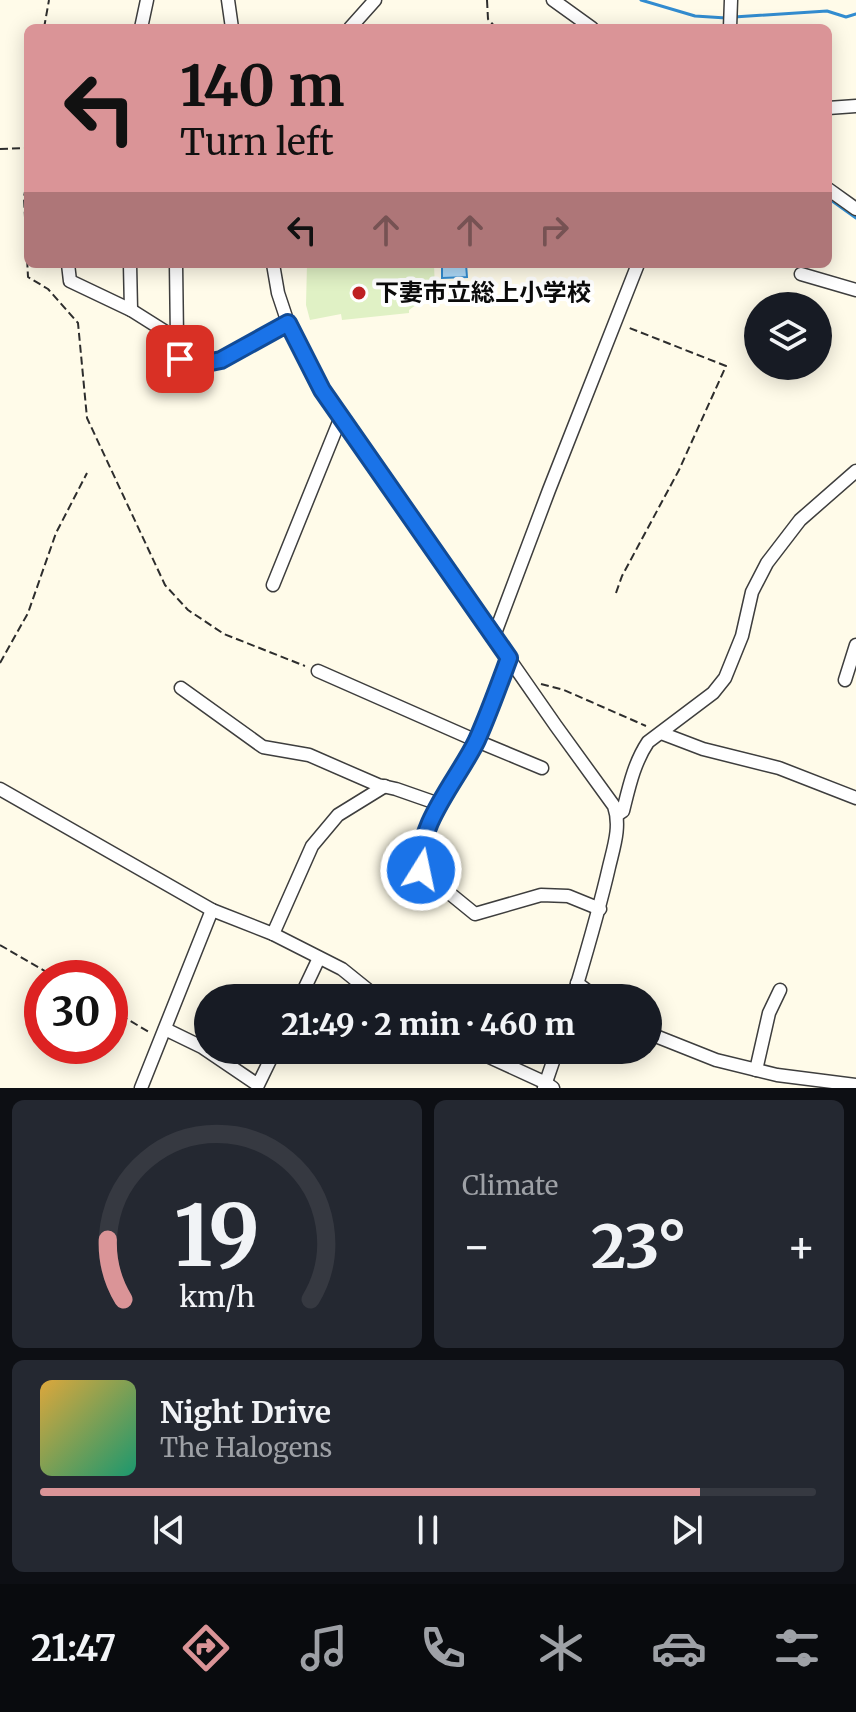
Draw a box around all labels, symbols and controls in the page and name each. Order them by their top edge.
text: 140 m [180,51,345,121]
icon: left [48,56,152,160]
text: Turn left [180,120,334,165]
icon: left [280,208,324,252]
icon: ahead [364,208,408,252]
icon: ahead [448,208,492,252]
icon: right [532,208,576,252]
place label: 下妻市立総上小学校 [375,277,591,308]
marker: 下妻市立総上小学校 [350,284,368,302]
map controls [744,292,832,380]
button: layers [744,292,832,380]
pin [146,325,214,393]
icon: arrive [158,337,202,381]
position arrow [379,828,463,912]
speed limit sign: 30 [24,960,128,1064]
text: 21:49 · 2 min · 460 m [281,1005,575,1043]
text: Climate [462,1169,558,1202]
text: 19 [174,1184,260,1289]
text: 23° [591,1209,687,1284]
text: − [462,1219,491,1274]
text: + [787,1219,816,1274]
text: km/h [179,1279,255,1315]
text: Night Drive [160,1393,331,1431]
text: The Halogens [160,1431,332,1464]
icon: previous [147,1508,191,1552]
icon: pause [406,1508,450,1552]
icon: next [665,1508,709,1552]
icon: directions [178,1620,234,1676]
icon: music [296,1620,352,1676]
icon: phone [415,1620,471,1676]
icon: climate [533,1620,589,1676]
icon: car [651,1620,707,1676]
icon: filters [769,1620,825,1676]
text: 21:47 [31,1626,116,1671]

